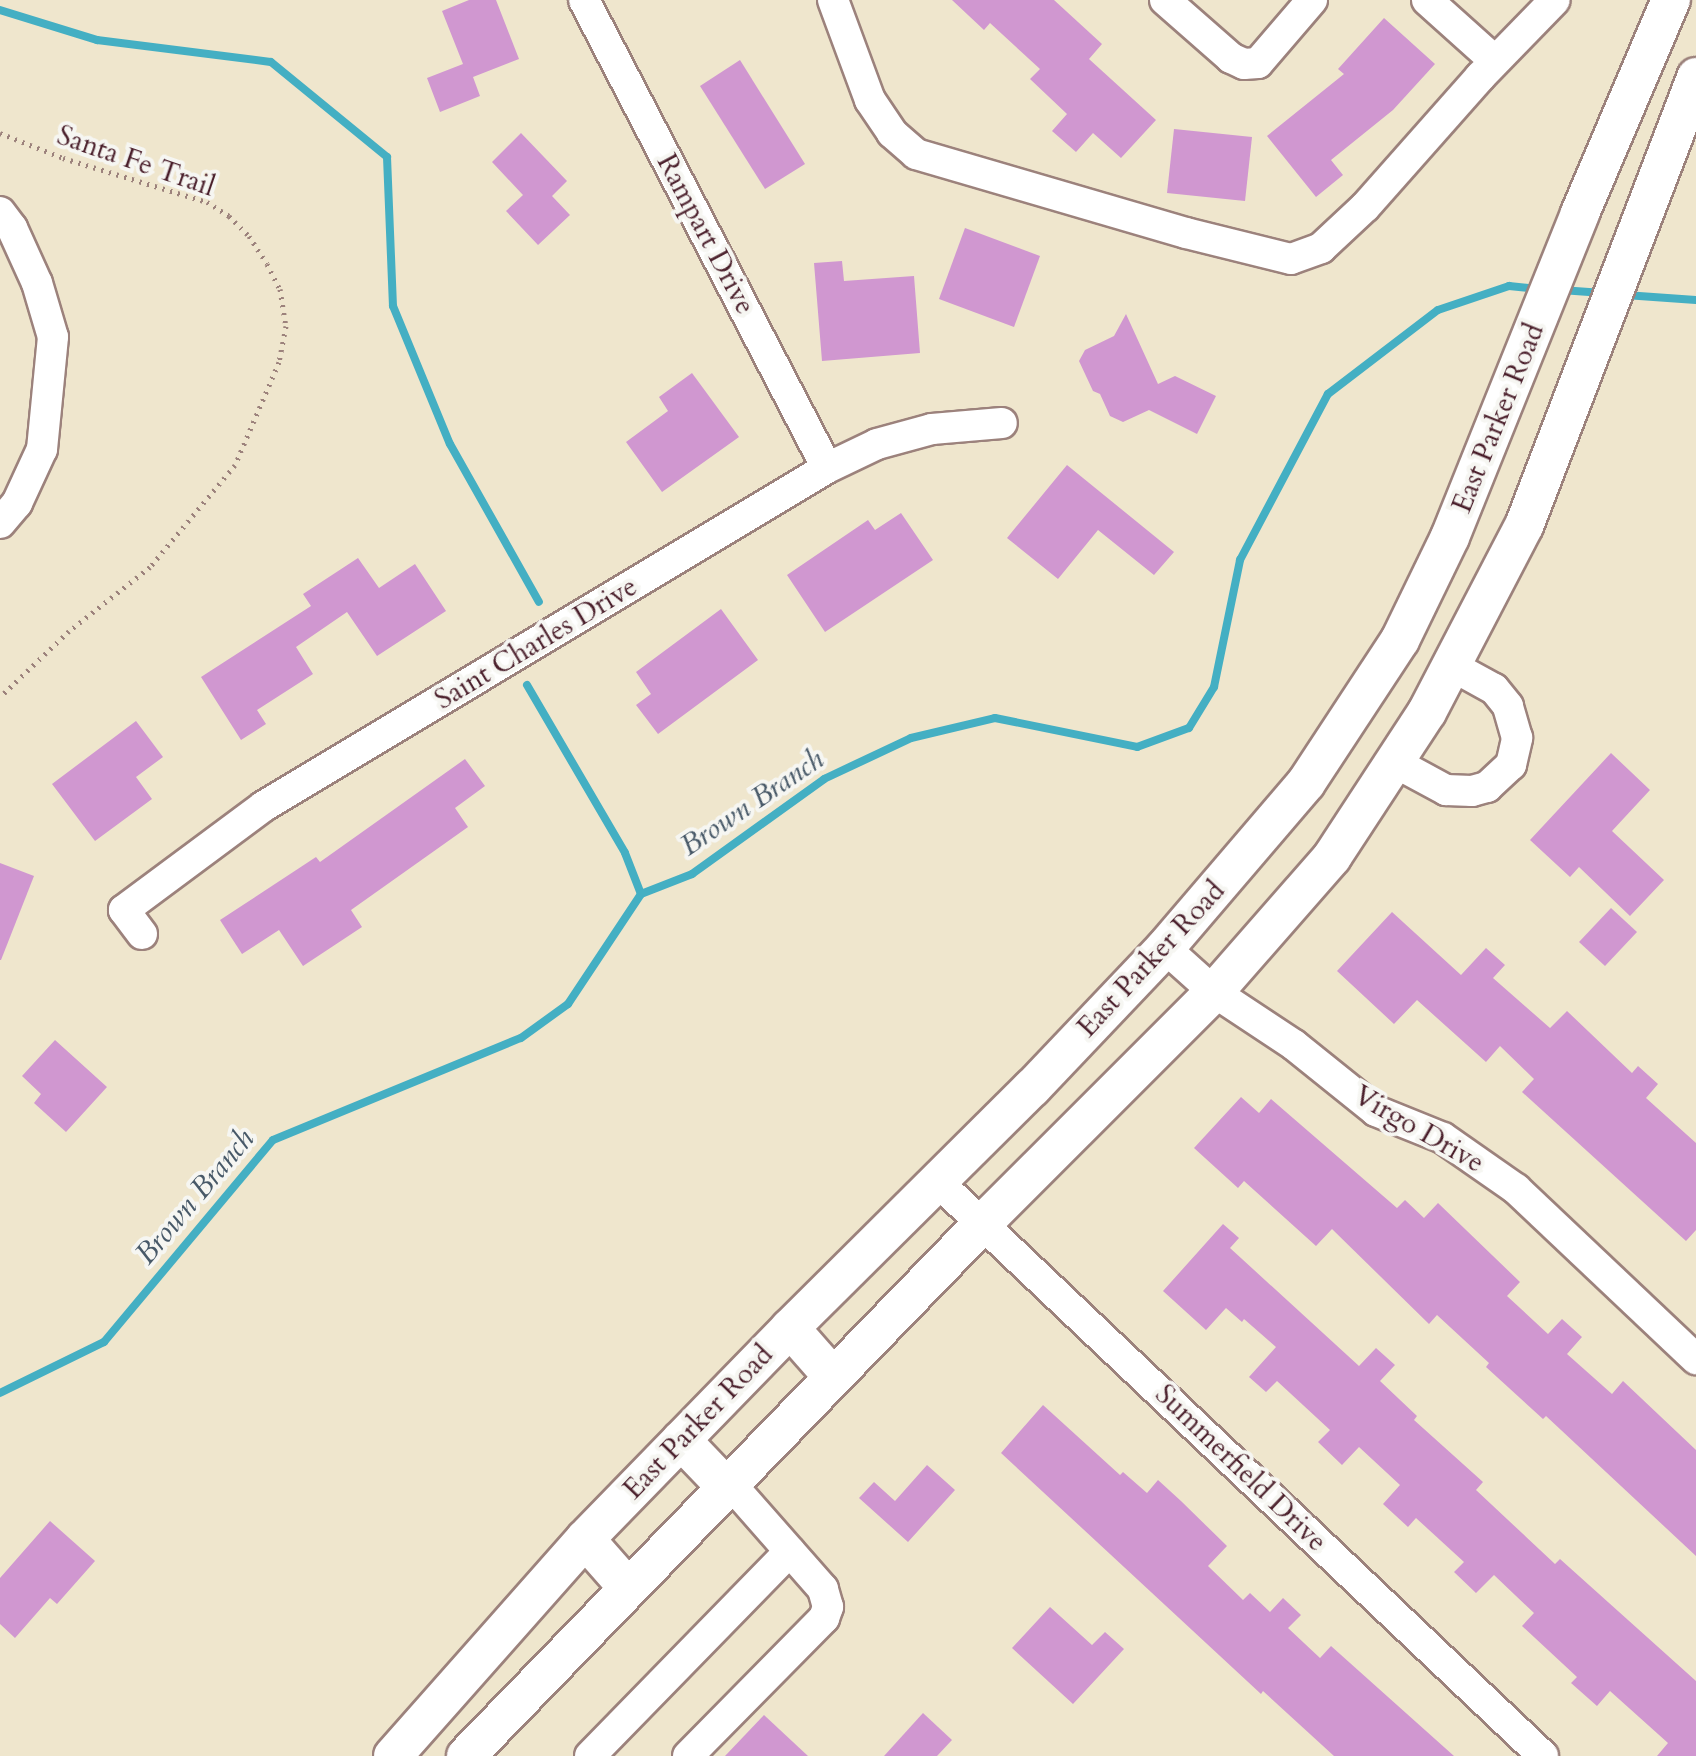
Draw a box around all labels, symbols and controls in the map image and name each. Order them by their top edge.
street label: Santa Fe Trail [53,118,219,204]
street label: Rampart Drive [650,148,762,320]
street label: East Parker Road [1445,319,1551,517]
street label: Saint Charles Drive [429,569,643,717]
water label: Brown Branch [673,742,831,864]
street label: East Parker Road [1070,874,1232,1044]
street label: Virgo Drive [1348,1078,1490,1180]
water label: Brown Branch [128,1122,262,1272]
street label: East Parker Road [616,1338,780,1506]
street label: Summerfield Drive [1148,1378,1334,1558]

